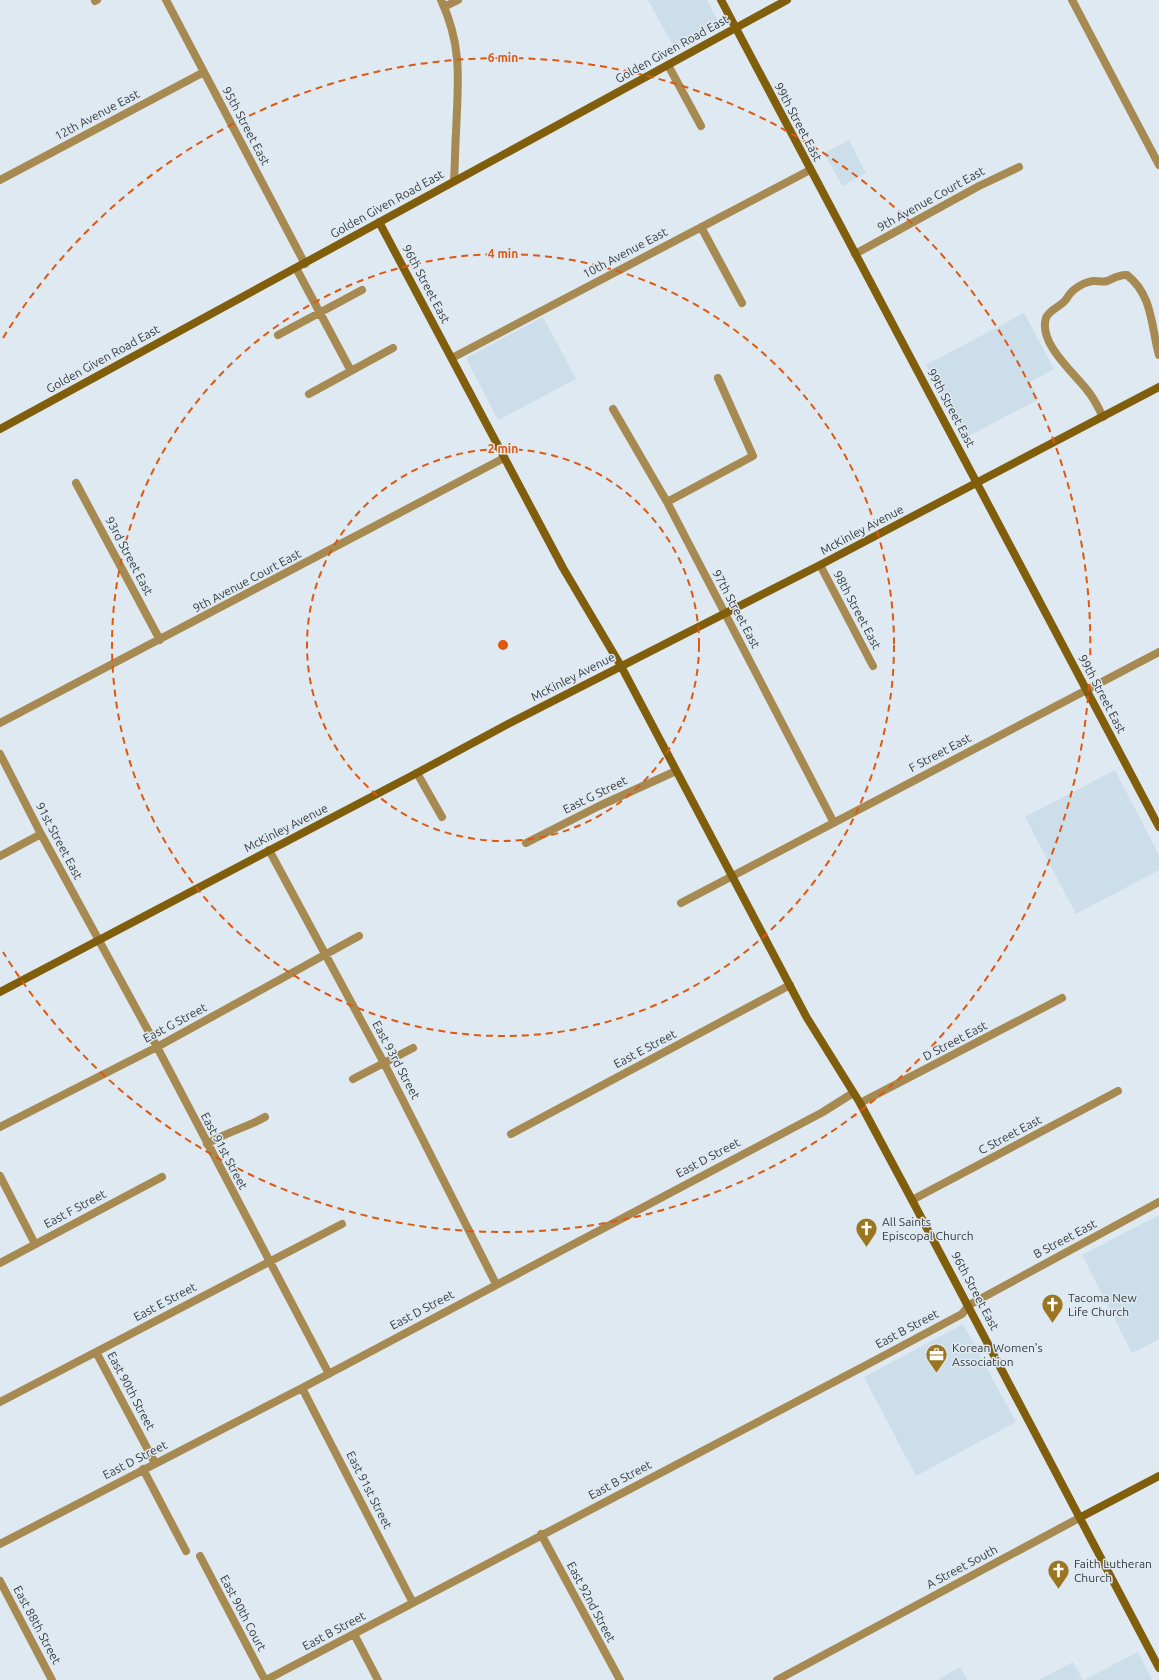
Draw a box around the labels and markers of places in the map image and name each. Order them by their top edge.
centre of rings [496,638,510,652]
place label: All Saints Episcopal Church [882,1215,974,1242]
church icon: All Saints Episcopal Church [854,1216,880,1249]
place label: Tacoma New Life Church [1068,1291,1137,1318]
church icon: Tacoma New Life Church [1040,1292,1066,1325]
place label: Korean Women's Association [952,1341,1043,1368]
office icon: Korean Women's Association [924,1342,950,1375]
place label: Faith Lutheran Church [1074,1557,1152,1584]
church icon: Faith Lutheran Church [1045,1558,1071,1591]

